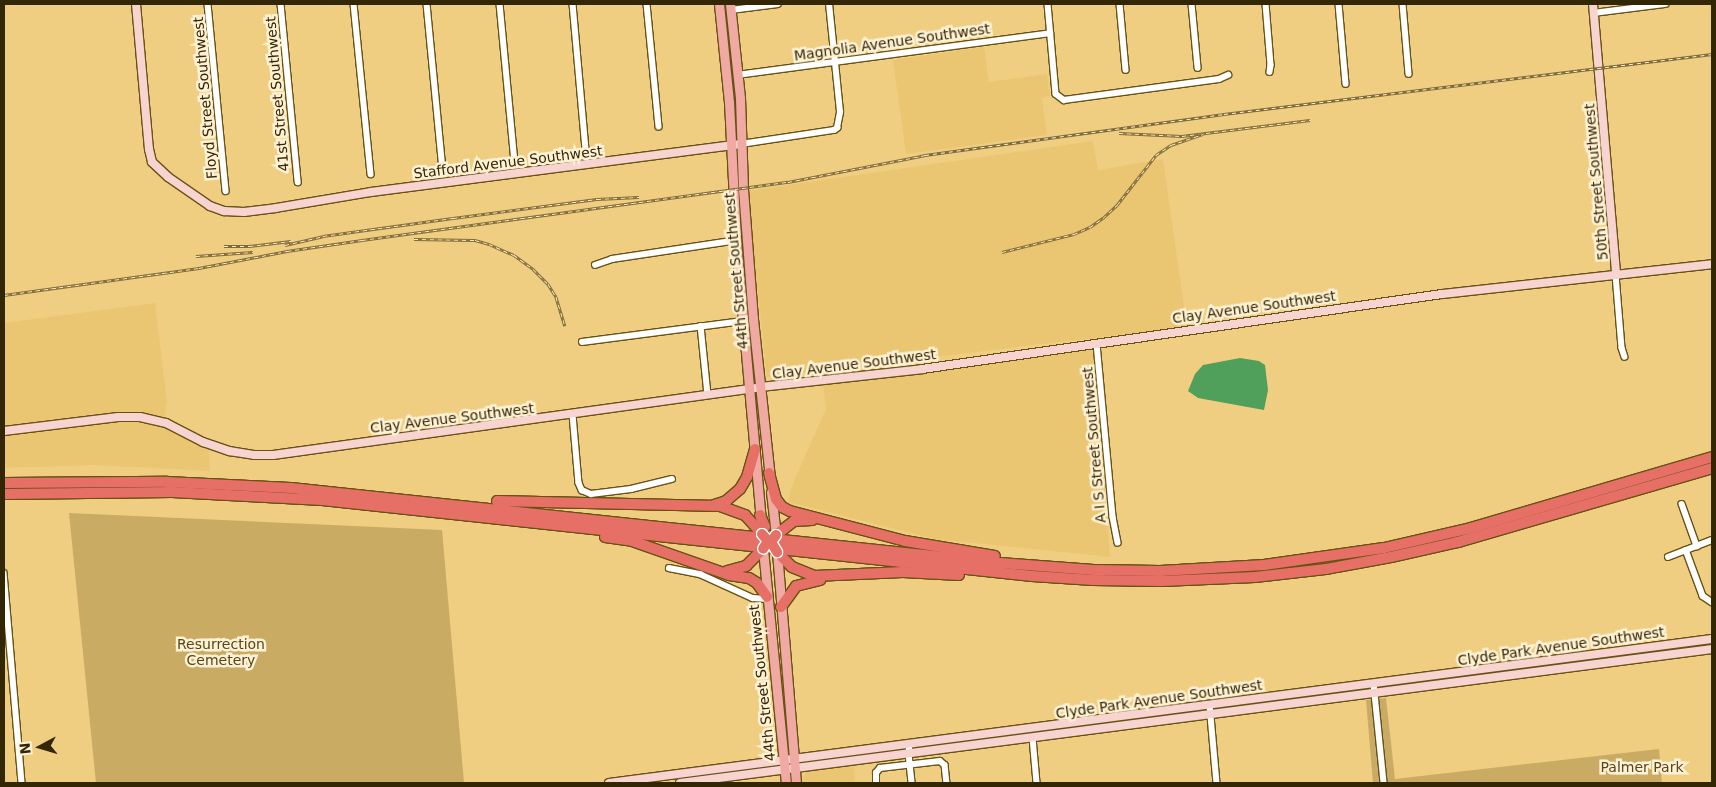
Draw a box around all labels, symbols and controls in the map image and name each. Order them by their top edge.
street label: Floyd Street Southwest [190,16,220,180]
street label: 41st Street Southwest [262,16,292,172]
street label: Magnolia Avenue Southwest [793,20,991,64]
street label: 50th Street Southwest [1581,103,1611,261]
street label: Stafford Avenue Southwest [413,142,603,182]
street label: 44th Street Southwest [721,192,751,350]
street label: Clay Avenue Southwest [1171,287,1337,327]
street label: Clay Avenue Southwest [771,346,937,382]
street label: A I S Street Southwest [1079,366,1109,524]
street label: Clay Avenue Southwest [369,400,535,436]
street label: 44th Street Southwest [745,604,779,762]
street label: Clyde Park Avenue Southwest [1457,623,1665,669]
park label: Resurrection Cemetery [177,636,265,669]
street label: Clyde Park Avenue Southwest [1055,676,1263,722]
north arrow [15,722,65,772]
text: N [17,742,34,755]
park label: Palmer Park [1601,759,1683,775]

